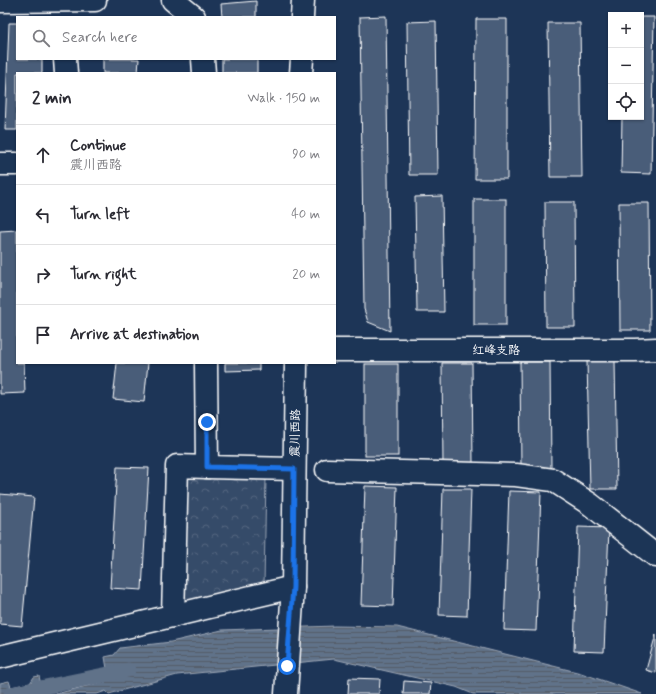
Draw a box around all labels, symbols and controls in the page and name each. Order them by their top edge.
map controls [608,12,644,120]
button: + [608,12,644,48]
search box [16,16,336,60]
icon: search [30,27,52,49]
text: Search here [62,28,138,48]
button: − [608,48,644,84]
button: locate [608,84,644,120]
text: 2 min [32,87,72,109]
text: Walk · 150 m [247,90,320,107]
text: Continue [70,136,126,156]
icon: ahead [32,144,54,166]
text: 90 m [292,146,320,163]
text: 震川西路 [70,157,122,174]
icon: left [32,204,54,226]
text: Turn left [70,205,130,225]
text: 40 m [291,206,320,223]
icon: right [32,264,54,286]
text: Turn right [70,265,137,285]
text: 20 m [292,266,320,283]
icon: arrive [32,324,54,346]
text: Arrive at destination [70,325,199,345]
street label: 红峰支路 [472,343,520,359]
street label: 震川西路 [288,409,304,457]
route end [198,413,216,431]
route start [278,657,296,675]

